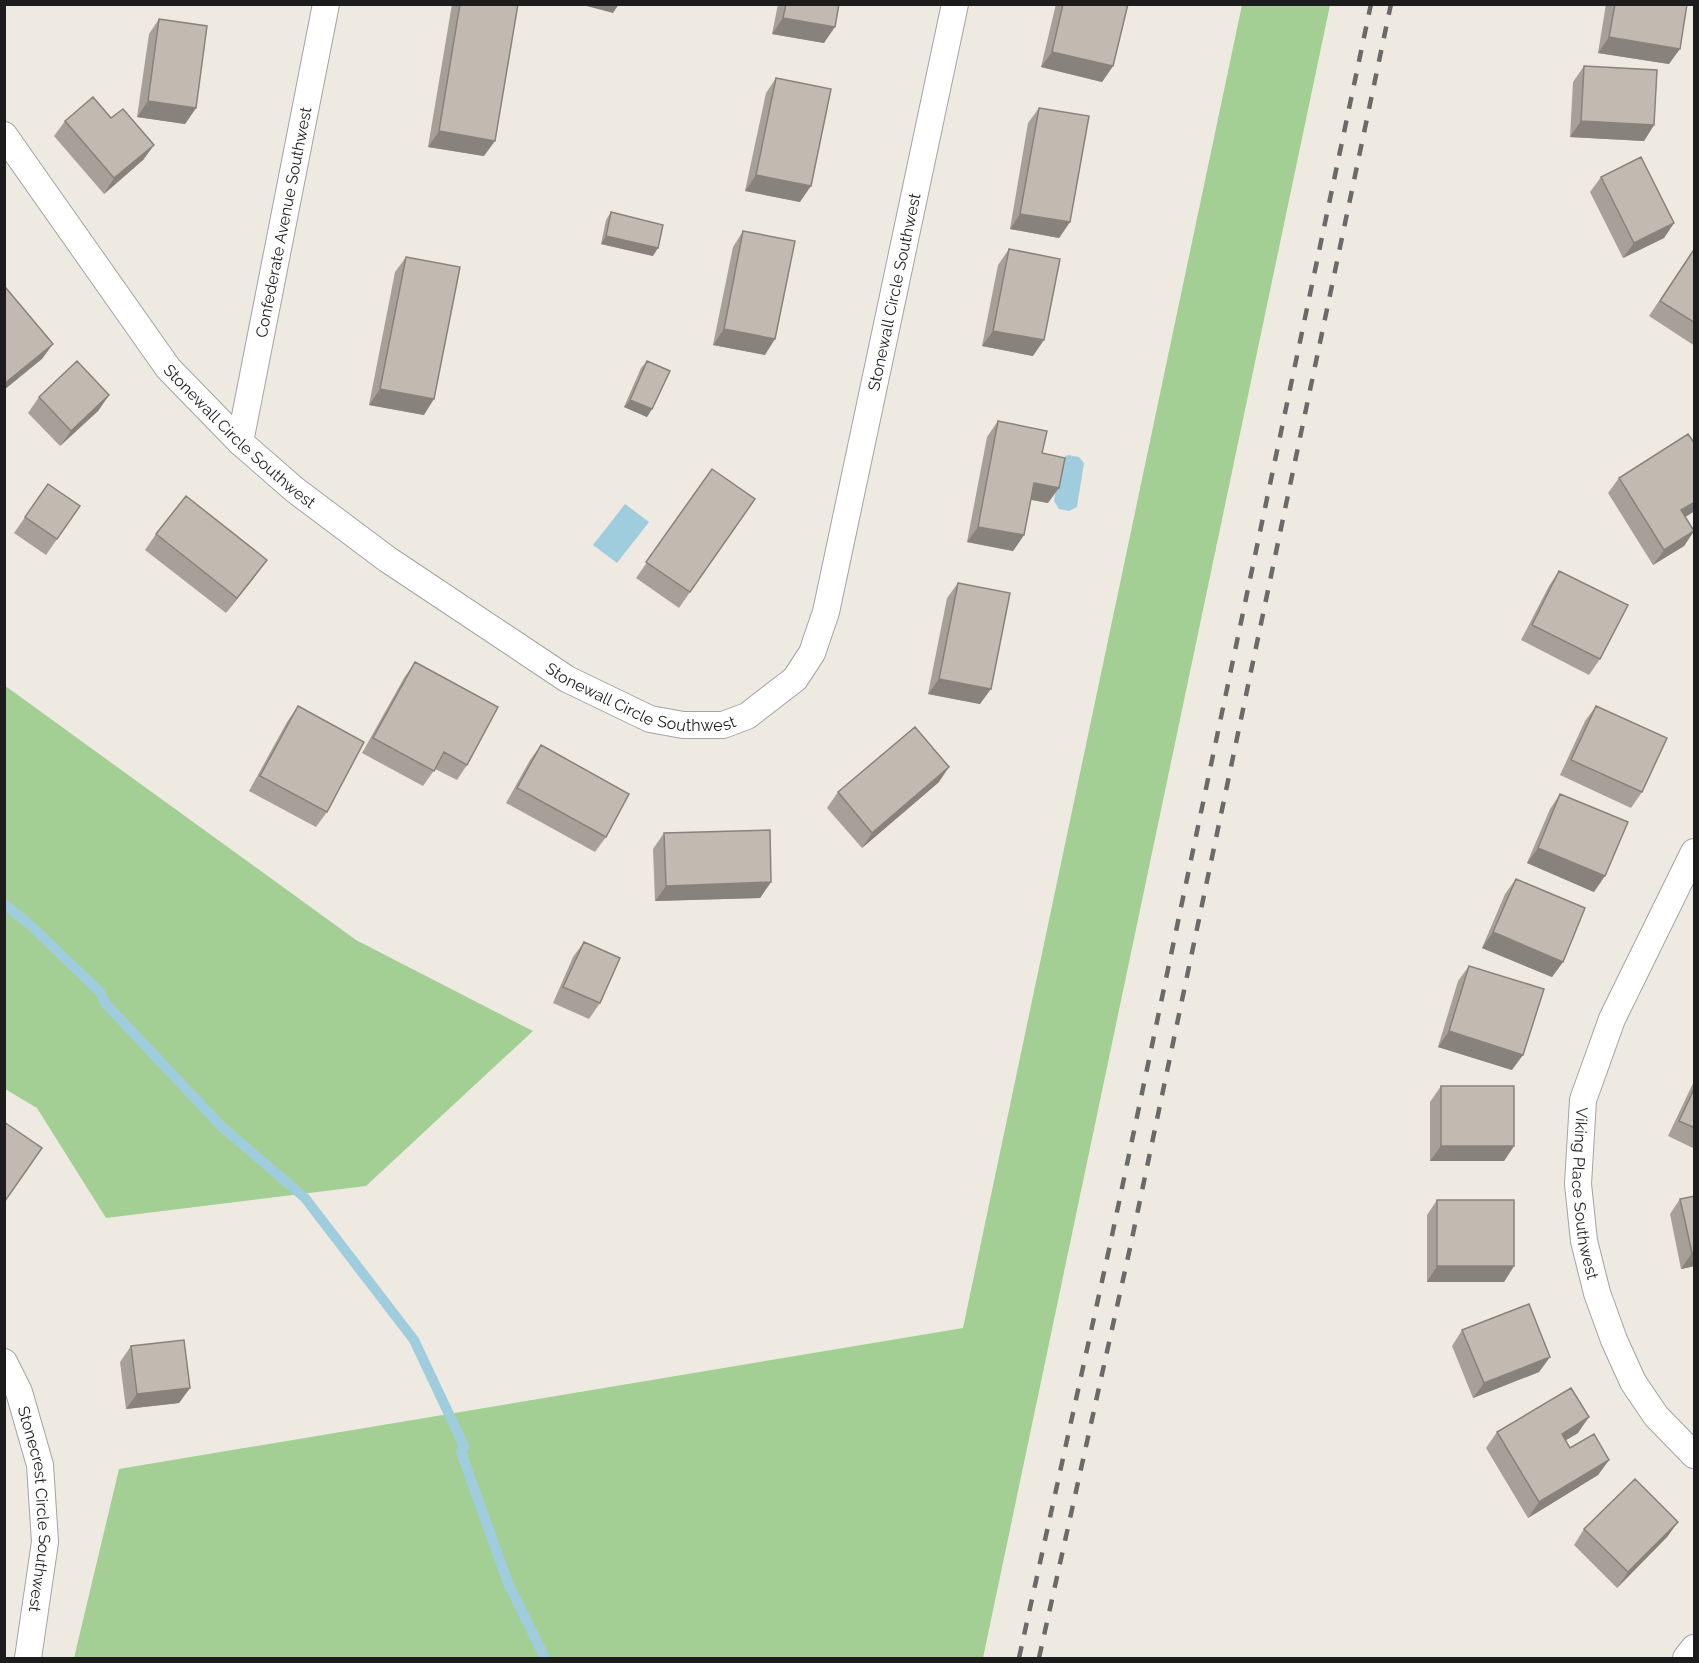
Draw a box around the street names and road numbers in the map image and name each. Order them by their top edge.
street label: Confederate Avenue Southwest [251,105,315,339]
street label: Stonewall Circle Southwest [864,191,924,393]
street label: Stonewall Circle Southwest [160,360,320,512]
street label: Stonewall Circle Southwest [542,658,739,735]
street label: Viking Place Southwest [1568,1107,1603,1282]
street label: Stonecrest Circle Southwest [14,1404,55,1614]

